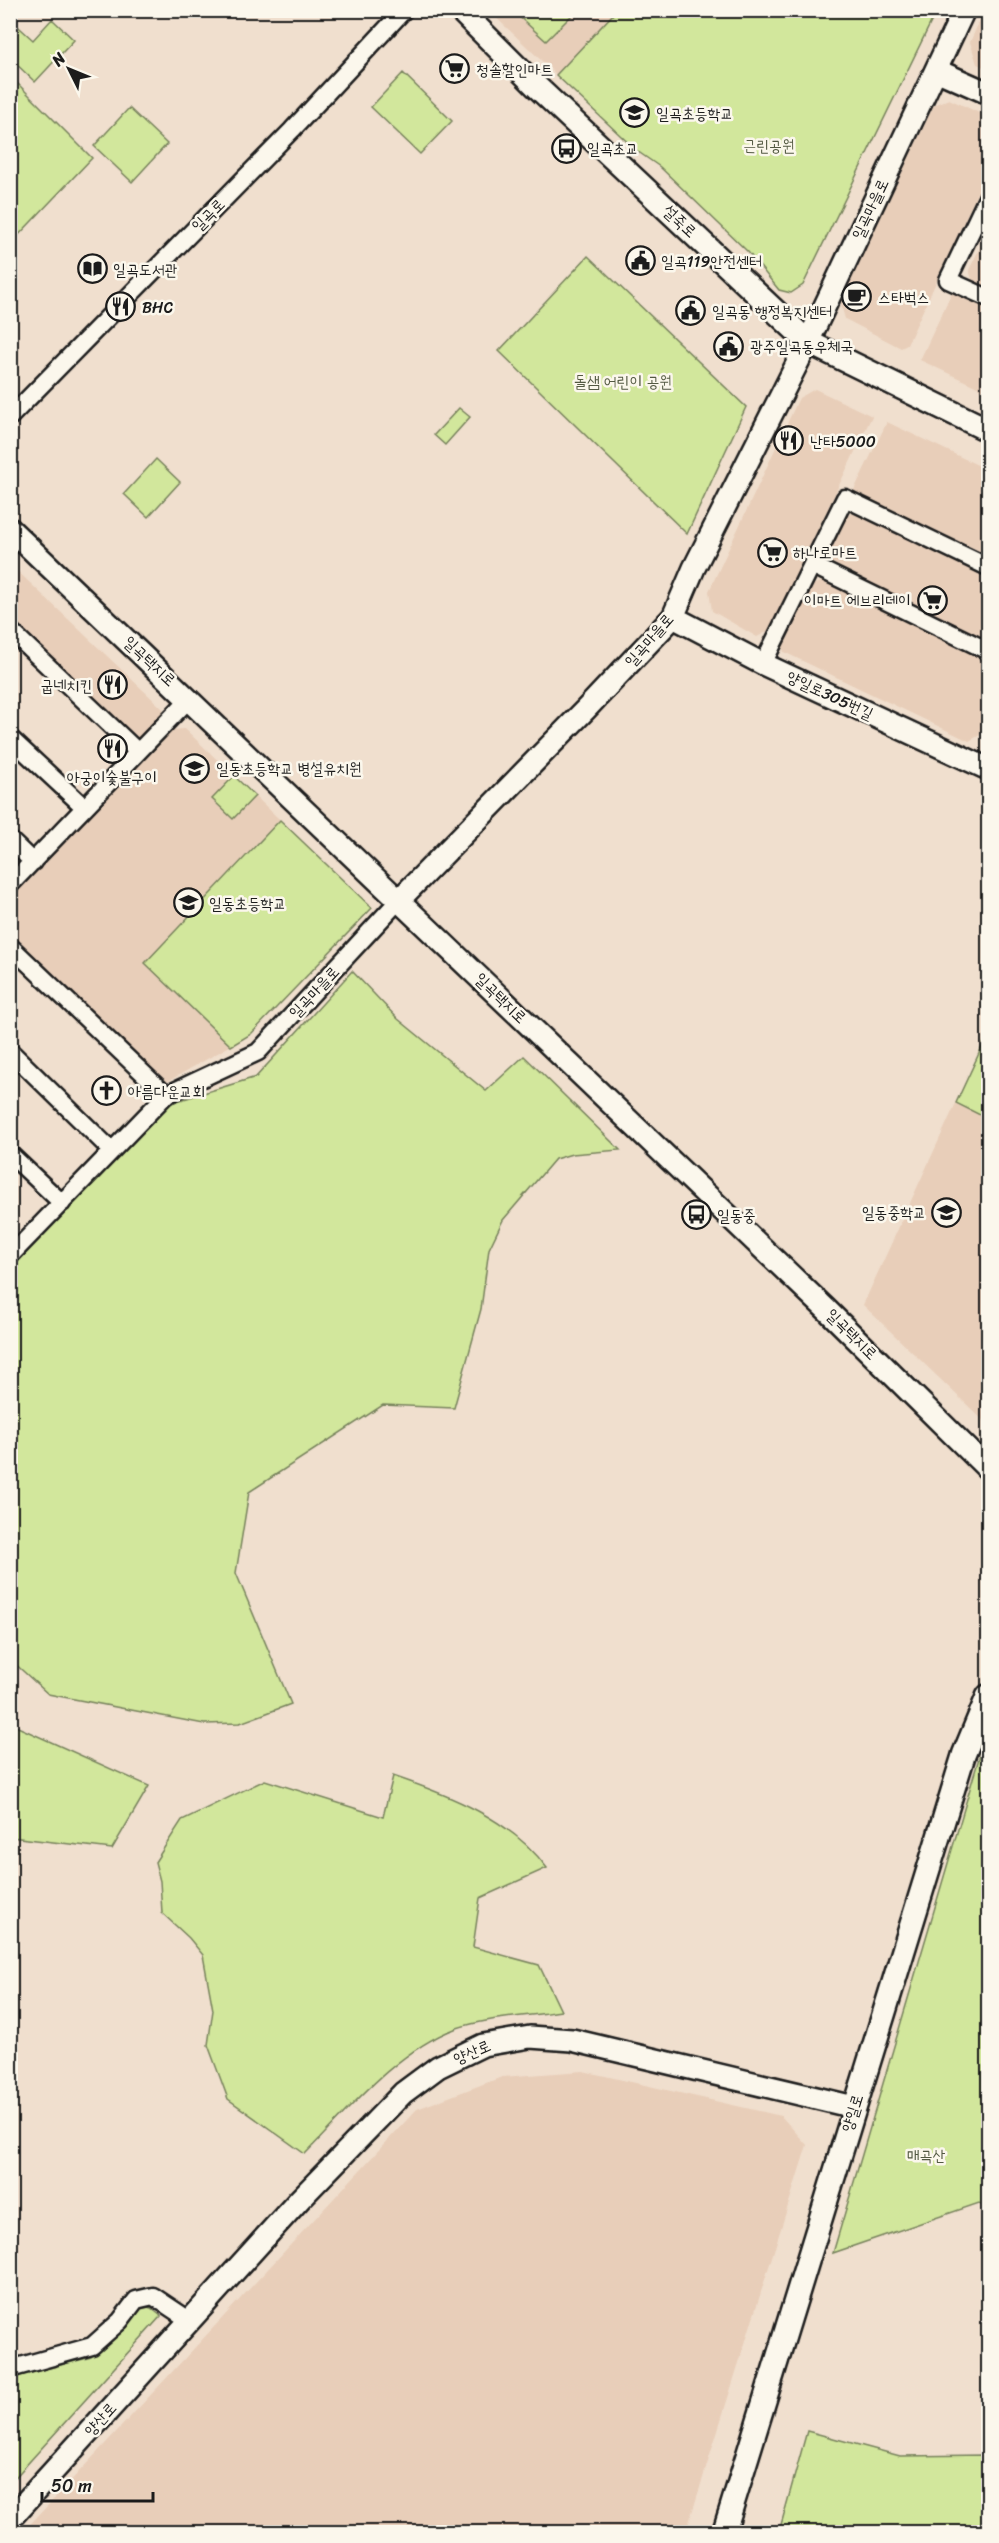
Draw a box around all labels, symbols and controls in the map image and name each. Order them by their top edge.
north arrow [39,39,99,99]
text: N [43,45,73,74]
supermarket icon: 청솔할인마트 [439,53,471,85]
place label: 청솔할인마트 [476,55,553,84]
school or university icon: 일곡초등학교 [619,97,651,129]
place label: 일곡초등학교 [656,99,733,128]
park label: 근린공원 [743,131,795,160]
bus stop icon: 일곡초교 [550,132,582,164]
place label: 일곡초교 [587,134,639,163]
street label: 일곡마을로 [843,174,897,244]
street label: 일곡로 [184,191,232,239]
street label: 설죽로 [656,197,704,245]
public building icon: 일곡119안전센터 [624,245,656,277]
place label: 일곡119안전센터 [661,247,762,276]
library icon: 일곡도서관 [76,253,108,285]
place label: 일곡도서관 [113,255,178,284]
cafe icon: 스타벅스 [841,281,873,313]
place label: 스타벅스 [878,283,930,312]
restaurant icon: BHC [105,291,137,323]
place label: BHC [142,293,173,322]
public building icon: 일곡동 행정복지센터 [675,295,707,327]
place label: 일곡동 행정복지센터 [712,297,832,326]
public building icon: 광주일곡동우체국 [713,330,745,362]
place label: 광주일곡동우체국 [750,332,853,361]
park label: 돌샘 어린이 공원 [574,367,672,396]
restaurant icon: 난타5000 [773,425,805,457]
place label: 난타5000 [810,427,876,456]
supermarket icon: 하나로마트 [756,536,788,568]
place label: 하나로마트 [793,538,857,567]
supermarket icon: 이마트 에브리데이 [916,584,948,616]
place label: 이마트 에브리데이 [804,586,911,615]
street label: 일곡마을로 [617,606,681,674]
street label: 일곡택지로 [117,628,183,694]
street label: 양일로305번길 [782,662,878,728]
restaurant icon: 굽네치킨 [97,669,129,701]
place label: 굽네치킨 [41,671,92,700]
restaurant icon: 아궁이숯불구이 [96,733,128,765]
school or university icon: 일동초등학교 병설유치원 [179,752,211,784]
place label: 일동초등학교 병설유치원 [216,754,362,783]
place label: 아궁이숯불구이 [67,763,157,792]
school or university icon: 일동초등학교 [172,887,204,919]
place label: 일동초등학교 [209,889,286,918]
street label: 일곡마을로 [281,959,347,1025]
street label: 일곡택지로 [468,965,534,1031]
church icon: 아름다운교회 [91,1075,123,1107]
place label: 아름다운교회 [128,1077,205,1106]
school or university icon: 일동중학교 [931,1196,963,1228]
place label: 일동중학교 [862,1198,926,1227]
bus stop icon: 일동중 [680,1199,712,1231]
place label: 일동중 [717,1201,756,1230]
street label: 일곡택지로 [819,1301,885,1367]
street label: 양산로 [449,2031,495,2073]
street label: 양일로 [832,2090,872,2136]
park label: 매곡산 [907,2141,945,2170]
street label: 양산로 [76,2395,124,2443]
scale bar [42,2465,153,2503]
text: 50 m [51,2470,92,2502]

